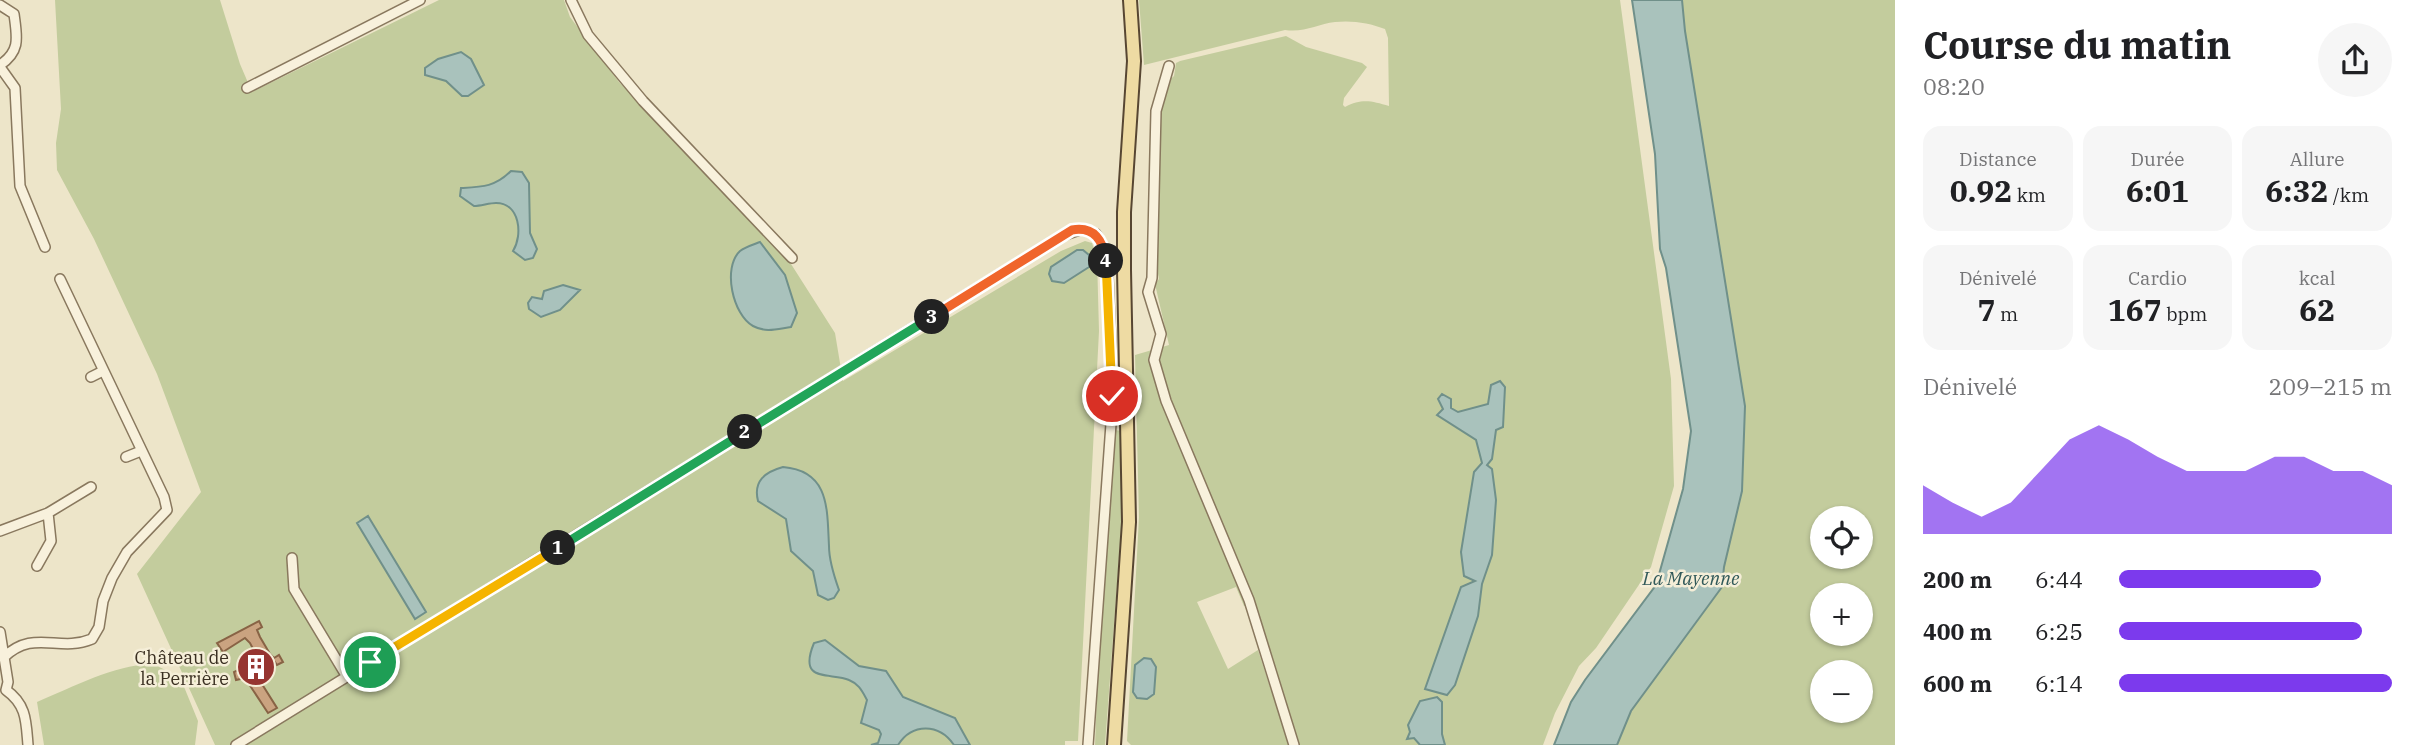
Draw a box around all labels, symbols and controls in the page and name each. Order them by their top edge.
text: Course du matin [1923,20,2231,69]
button: share [2318,23,2392,97]
text: 08:20 [1923,71,1985,101]
text: Distance [1959,147,2037,171]
text: Durée [2131,147,2184,171]
text: Allure [2290,147,2344,171]
text: 0.92 [1950,171,2012,210]
text: 6:01 [2126,171,2189,210]
text: 6:32 [2265,171,2328,210]
text: km [2012,183,2046,207]
text: /km [2328,183,2369,207]
pin: 4 [1088,244,1124,278]
text: 4 [1100,248,1111,272]
text: Dénivelé [1959,266,2037,290]
text: Cardio [2128,266,2187,290]
text: kcal [2299,266,2335,290]
text: 7 [1978,290,1996,329]
text: 167 [2108,290,2162,329]
text: 62 [2299,290,2335,329]
pin: 3 [914,300,950,334]
text: m [1996,302,2018,326]
text: bpm [2162,302,2207,326]
text: 3 [926,304,937,328]
pin [1082,366,1142,426]
text: Dénivelé [1923,371,2017,401]
text: 209–215 m [2268,371,2392,401]
icon: check [1093,377,1131,415]
pin: 2 [728,414,762,450]
text: 2 [739,419,750,443]
map controls [1810,506,1873,723]
button: locate [1810,506,1873,569]
pin: 1 [540,530,576,566]
text: 1 [552,535,563,559]
text: 200 m [1923,564,1992,594]
text: 6:44 [2035,564,2083,594]
water label: La Mayenne [1642,566,1740,590]
button: + [1810,583,1873,646]
text: 400 m [1923,616,1992,646]
text: 6:25 [2035,616,2083,646]
pin [340,632,400,692]
icon: arrive [351,643,389,681]
place label: Château de la Perrière [135,646,229,690]
building icon: Château de la Perrière [235,646,277,688]
button: − [1810,660,1873,723]
text: 600 m [1923,668,1992,698]
text: 6:14 [2035,668,2083,698]

